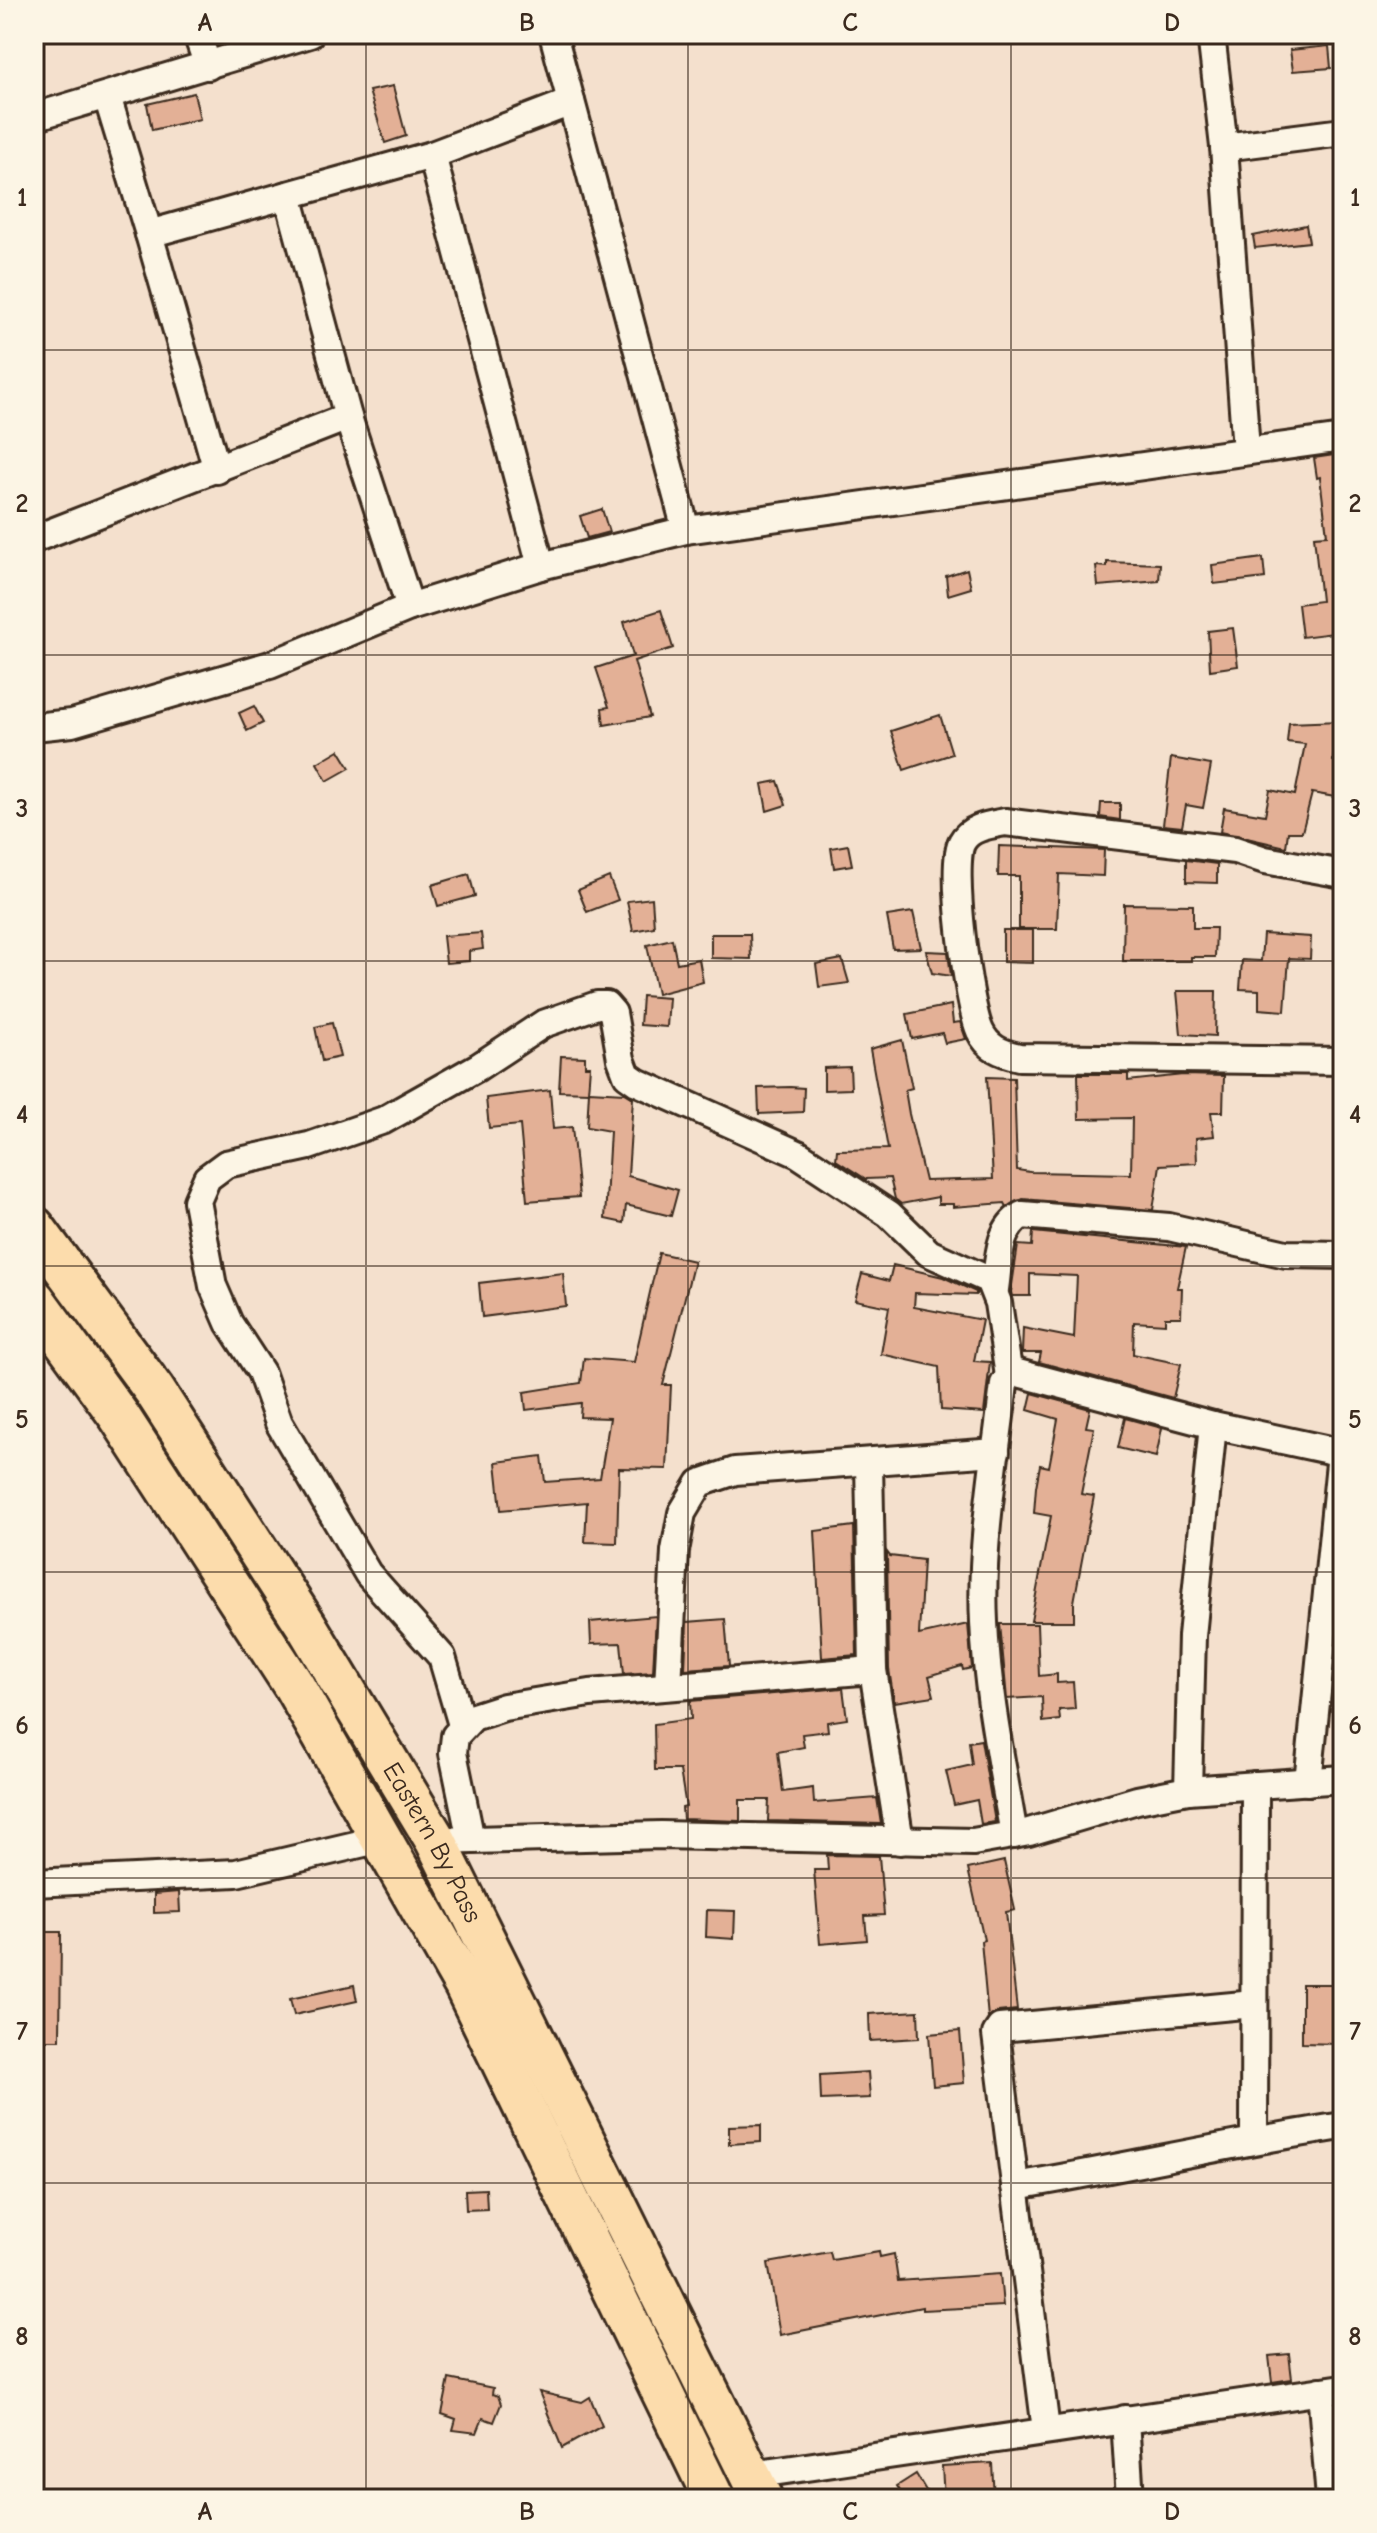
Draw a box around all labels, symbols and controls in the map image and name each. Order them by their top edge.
text: A [198,8,213,38]
text: B [519,8,535,38]
text: C [842,8,858,38]
text: D [1164,8,1180,38]
text: 1 [17,183,27,213]
text: 1 [1350,183,1360,213]
text: 2 [16,489,28,519]
text: 2 [1349,489,1361,519]
text: 3 [16,794,28,824]
text: 3 [1349,794,1361,824]
text: 4 [16,1100,28,1130]
text: 4 [1349,1100,1361,1130]
text: 5 [15,1405,29,1435]
text: 5 [1348,1405,1362,1435]
text: 6 [15,1711,29,1741]
text: 6 [1348,1711,1362,1741]
street label: Eastern By Pass [376,1757,488,1928]
text: 7 [16,2017,28,2047]
text: 7 [1349,2017,1361,2047]
text: 8 [15,2322,29,2352]
text: 8 [1348,2322,1362,2352]
text: A [198,2497,213,2527]
text: B [519,2497,535,2527]
text: C [842,2497,858,2527]
text: D [1164,2497,1180,2527]

